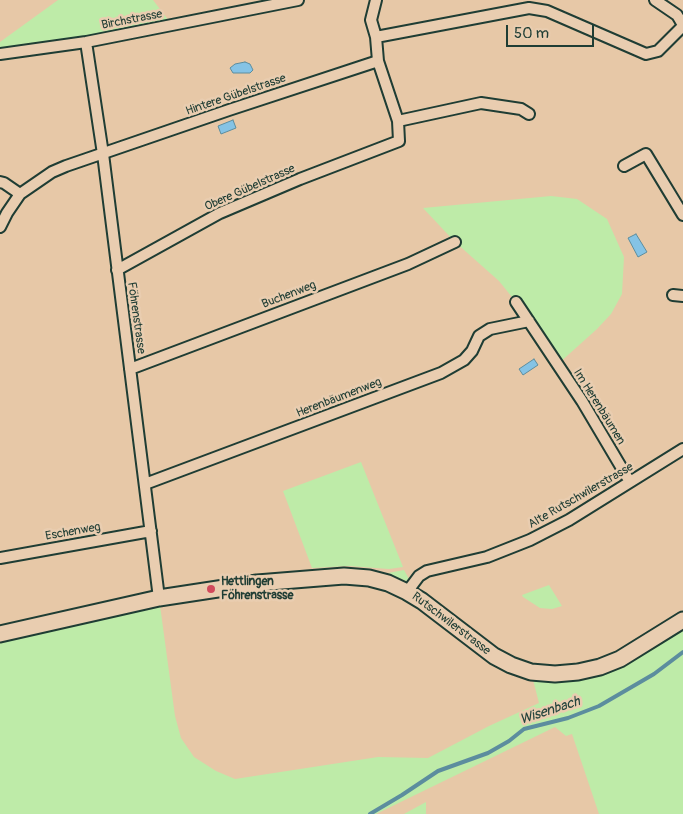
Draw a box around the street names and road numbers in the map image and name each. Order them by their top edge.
street label: Birchstrasse [100,7,164,33]
street label: Hintere Gübelstrasse [184,71,288,119]
street label: Obere Gübelstrasse [203,162,297,214]
street label: Buchenweg [260,278,318,312]
street label: Föhrenstrasse [124,281,148,355]
street label: Im Herenbäumen [570,366,628,448]
street label: Herenbäumenweg [294,375,384,421]
street label: Alte Rutschwilerstrasse [526,460,636,532]
street label: Eschenweg [44,520,102,544]
street label: Rutschwilerstrasse [409,590,493,658]

